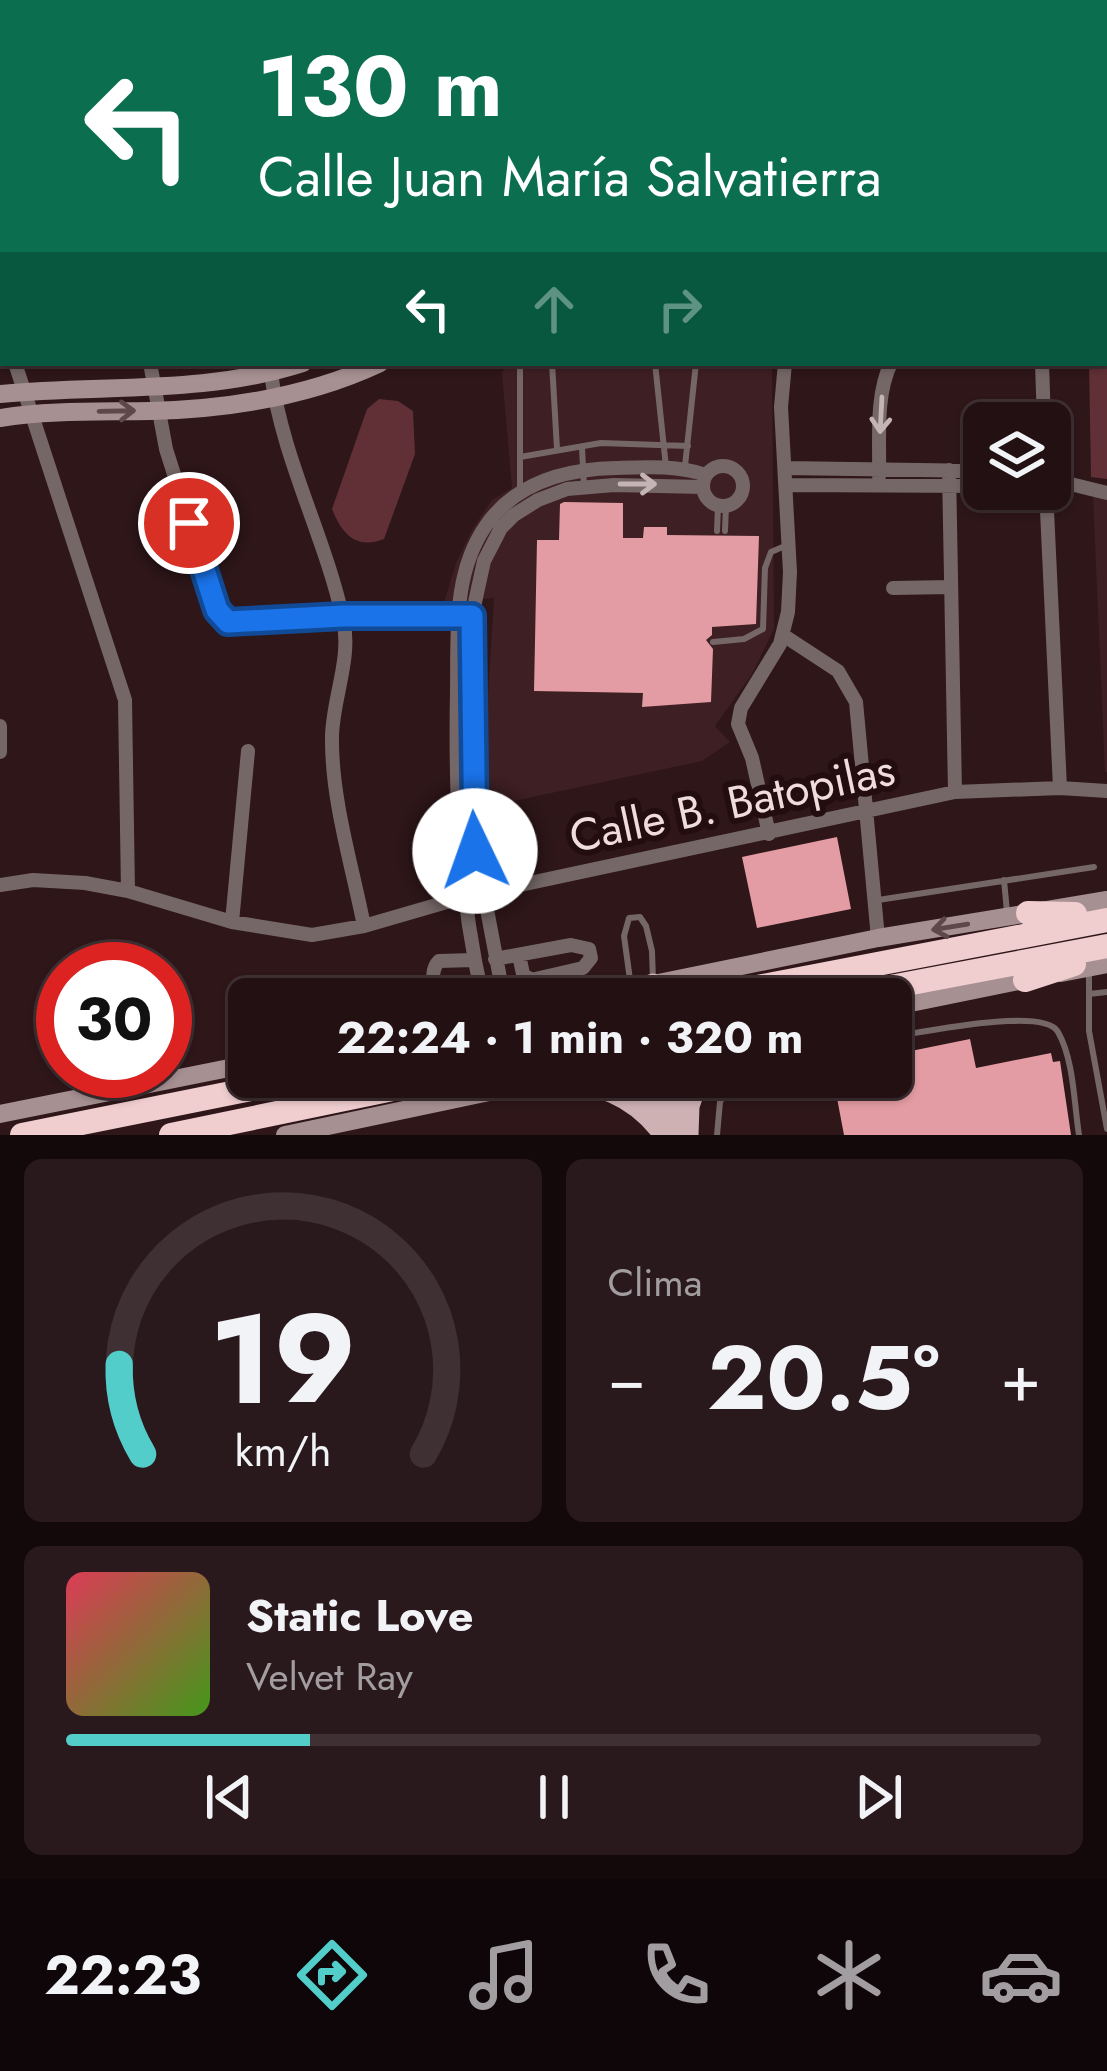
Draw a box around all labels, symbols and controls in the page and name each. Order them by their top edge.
text: 130 m [258,26,503,148]
icon: left [60,48,216,204]
text: Calle Juan María Salvatierra [258,138,882,216]
icon: left [395,276,461,342]
icon: ahead [521,276,587,342]
icon: right [647,276,713,342]
one-way arrow [869,395,892,434]
one-way arrow [97,400,136,423]
map controls [963,402,1071,510]
button: layers [963,402,1071,510]
pin [138,472,240,574]
one-way arrow [618,473,657,496]
icon: arrive [156,490,222,556]
street label: Calle B. Batopilas [563,737,901,869]
position arrow [412,788,538,914]
one-way arrow [931,916,970,939]
speed limit sign: 30 [36,942,192,1098]
text: 22:24 · 1 min · 320 m [337,1005,803,1070]
text: Clima [608,1254,703,1311]
text: 19 [209,1269,356,1450]
text: 20.5° [707,1313,940,1443]
text: − [608,1330,646,1426]
text: + [1000,1330,1041,1426]
text: km/h [234,1419,331,1481]
text: Static Love [246,1583,474,1648]
text: Velvet Ray [246,1648,413,1705]
icon: previous [196,1764,262,1830]
icon: pause [521,1764,587,1830]
icon: next [846,1764,912,1830]
icon: directions [290,1933,374,2017]
icon: music [462,1933,546,2017]
icon: phone [634,1933,718,2017]
icon: climate [807,1933,891,2017]
icon: car [979,1933,1063,2017]
text: 22:23 [44,1936,201,2014]

